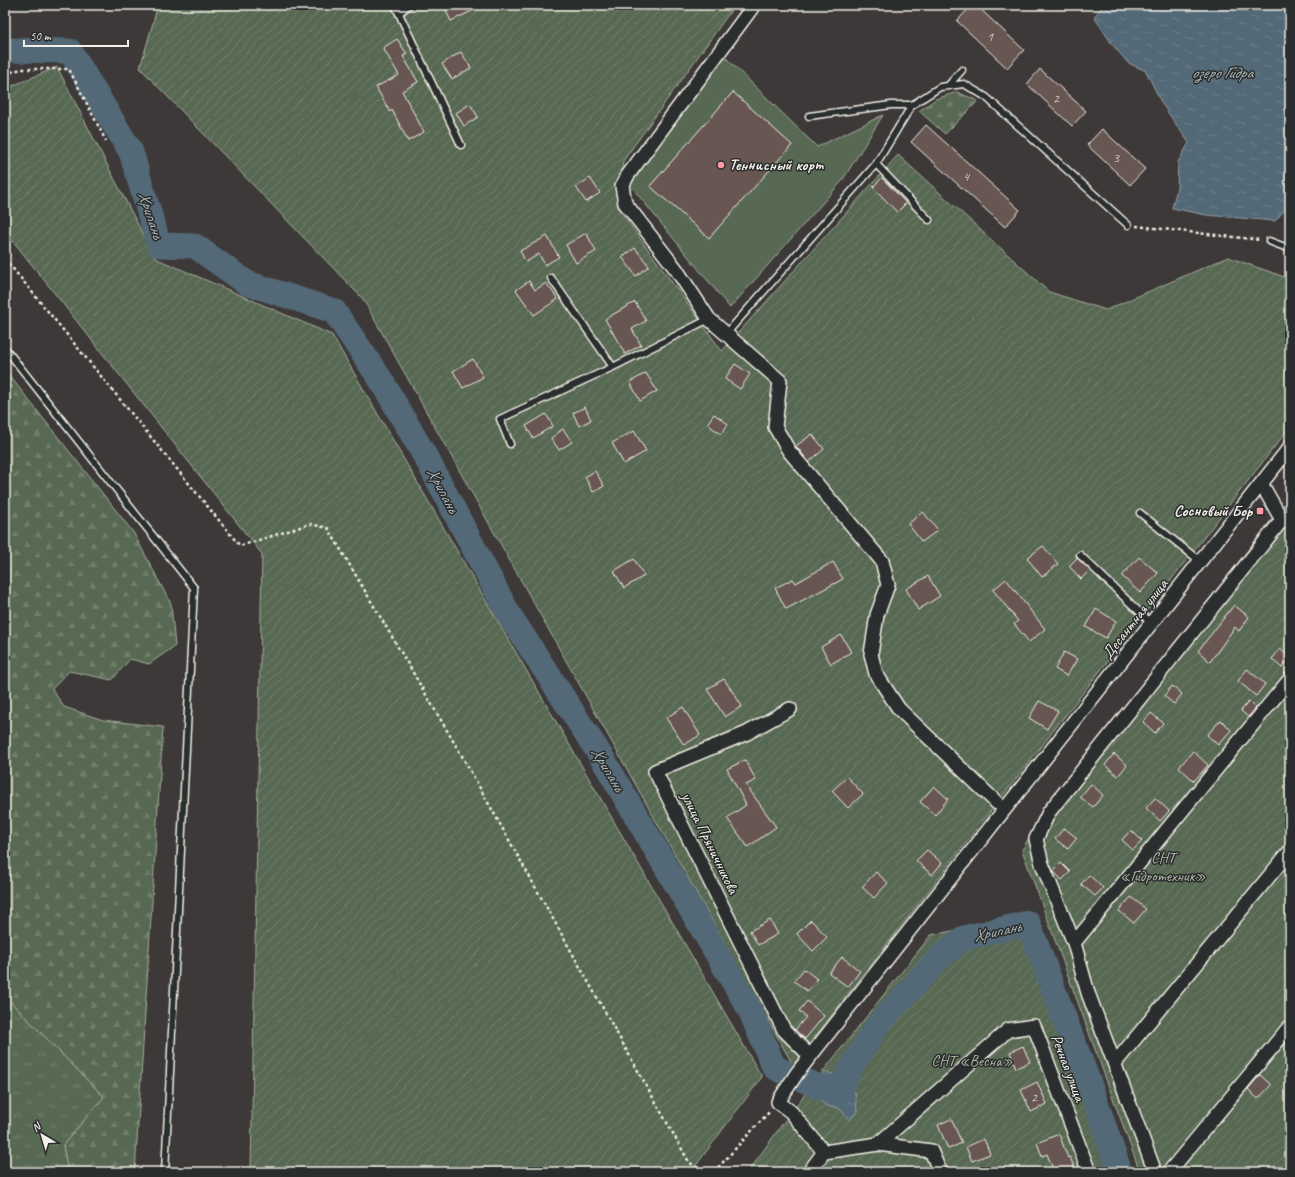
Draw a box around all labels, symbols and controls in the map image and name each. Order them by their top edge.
scale bar [24,22,128,48]
text: 50 m [30,28,52,44]
house number: 1 [987,28,994,45]
water label: озеро Гидра [1191,62,1255,84]
house number: 2 [1053,90,1061,107]
house number: 3 [1113,149,1121,166]
place label: Теннисный корт [729,155,824,175]
marker: Теннисный корт [716,160,726,170]
house number: 4 [963,168,971,185]
water label: Хрипань [134,189,169,242]
water label: Хрипань [422,464,464,517]
place label: Сосновый Бор [1174,501,1253,521]
marker: Сосновый Бор [1255,506,1265,516]
street label: Десантная улица [1097,574,1173,663]
water label: Хрипань [587,743,630,796]
street label: улица Пряничникова [676,788,744,898]
park label: СНТ «Гидротехник» [1120,848,1206,886]
water label: Хрипань [971,915,1024,946]
street label: Речная улица [1046,1032,1090,1106]
park label: СНТ «Весна» [931,1051,1013,1071]
house number: 2 [1031,1089,1039,1106]
north arrow [22,1115,62,1155]
text: N [29,1118,45,1135]

